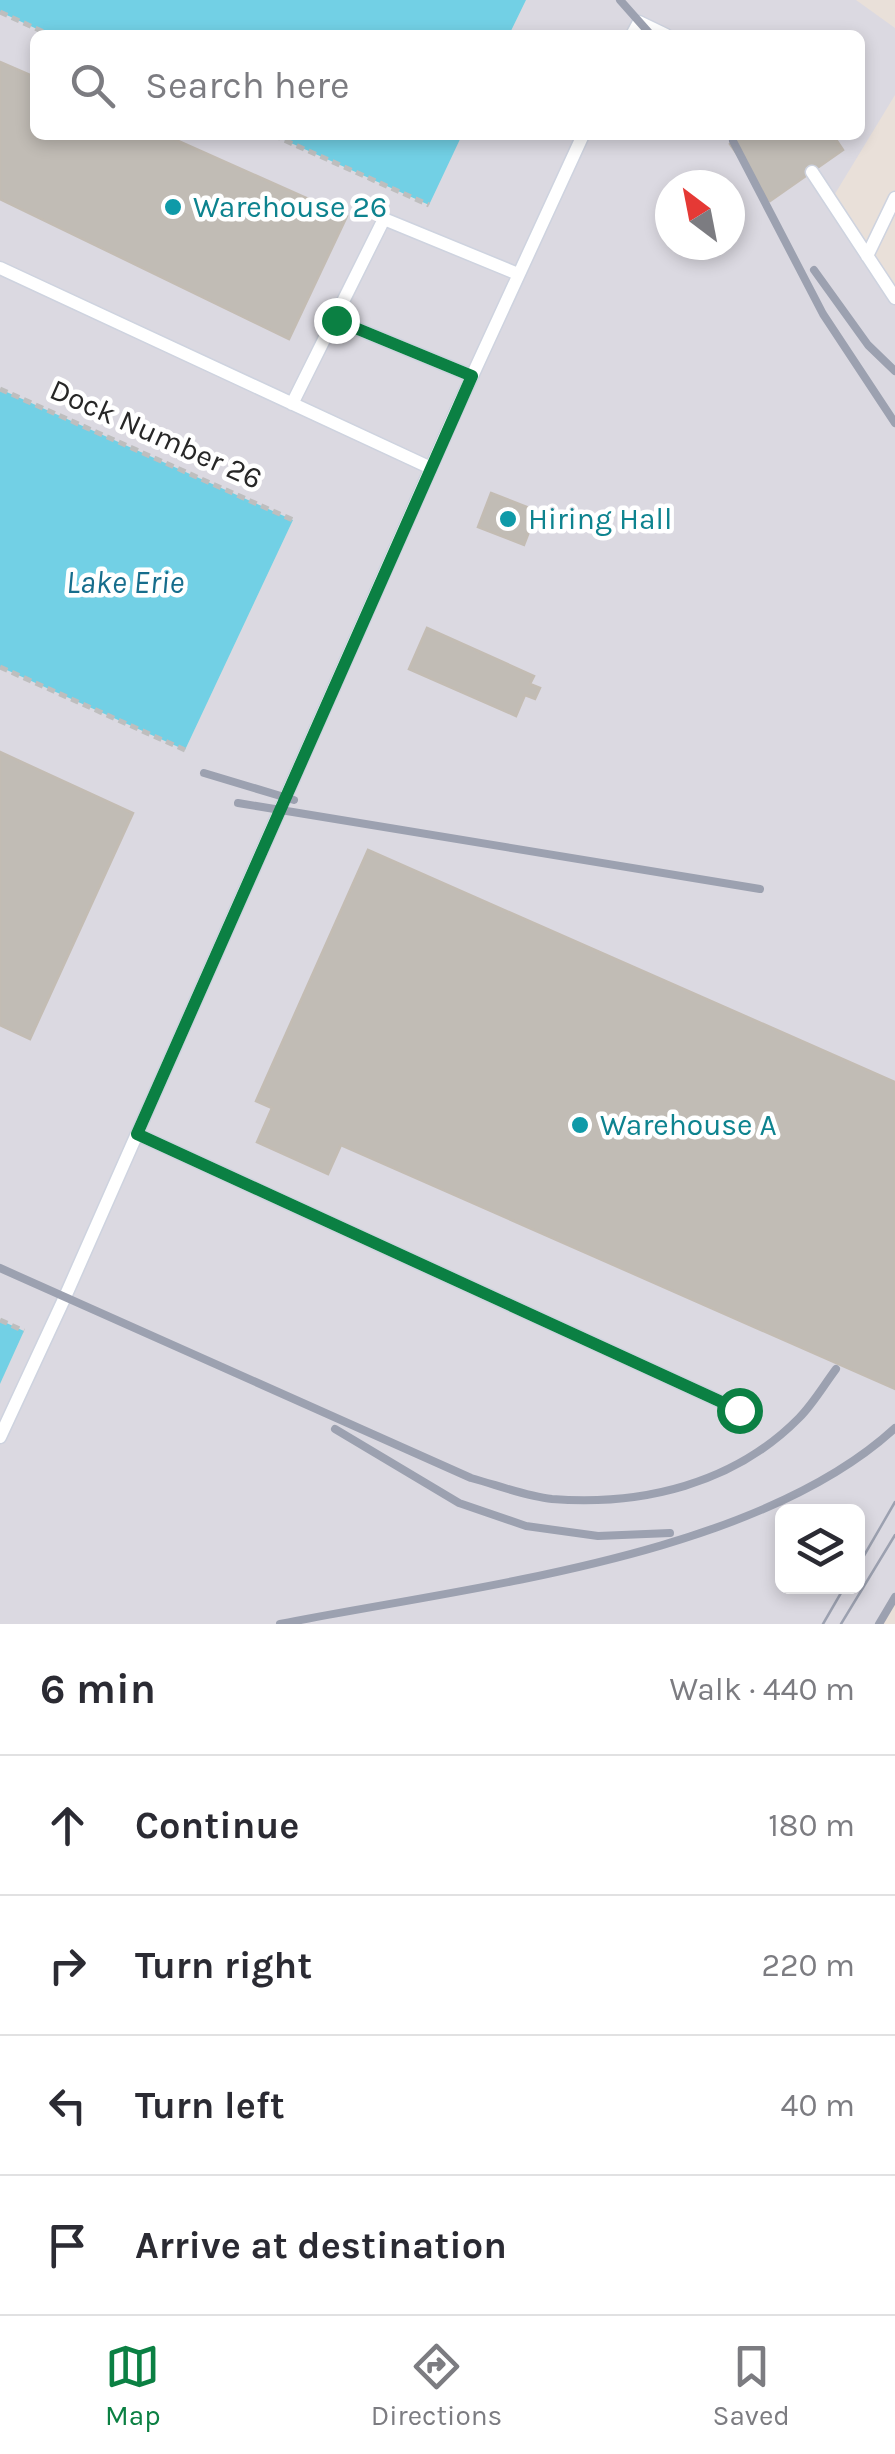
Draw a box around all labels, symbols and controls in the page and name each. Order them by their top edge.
search box [30,30,865,140]
icon: search [65,58,120,113]
text: Search here [145,63,349,108]
north arrow [655,170,745,260]
place label: Warehouse 26 [193,189,387,225]
marker: Warehouse 26 [162,196,184,218]
route end [314,298,360,344]
street label: Dock Number 26 [44,371,268,497]
place label: Hiring Hall [528,501,672,537]
marker: Hiring Hall [497,508,519,530]
water label: Lake Erie [66,564,184,601]
place label: Warehouse A [600,1107,777,1143]
marker: Warehouse A [569,1114,591,1136]
route start [717,1388,763,1434]
map controls [775,1504,865,1594]
button: layers [775,1504,865,1594]
text: 6 min [40,1664,156,1714]
text: Walk · 440 m [670,1671,855,1708]
icon: ahead [40,1798,95,1853]
text: Continue [135,1803,299,1848]
text: 180 m [768,1807,855,1844]
icon: right [40,1938,95,1993]
text: Turn right [135,1943,312,1988]
text: 220 m [761,1947,855,1984]
icon: left [40,2078,95,2133]
text: Turn left [135,2083,285,2128]
text: 40 m [781,2087,855,2124]
icon: arrive [40,2218,95,2273]
text: Arrive at destination [135,2223,507,2268]
tab: Map [105,2339,161,2432]
tab: Directions [371,2339,502,2432]
tab: Saved [712,2339,790,2432]

